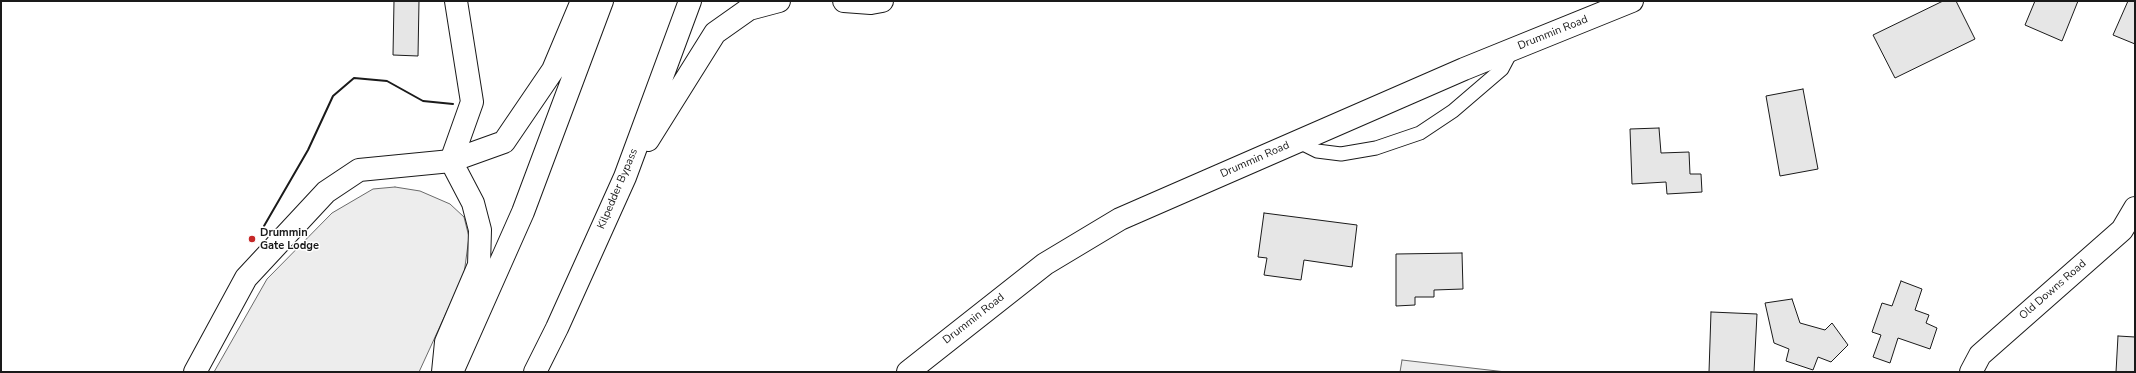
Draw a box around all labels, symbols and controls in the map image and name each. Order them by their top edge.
street label: Drummin Road [1516,13,1590,53]
street label: Drummin Road [1218,139,1292,181]
street label: Kilpedder Bypass [595,147,641,231]
place label: Drummin Gate Lodge [260,226,319,252]
marker: Drummin Gate Lodge [247,234,257,244]
street label: Old Downs Road [2017,257,2089,323]
street label: Drummin Road [941,291,1007,347]

